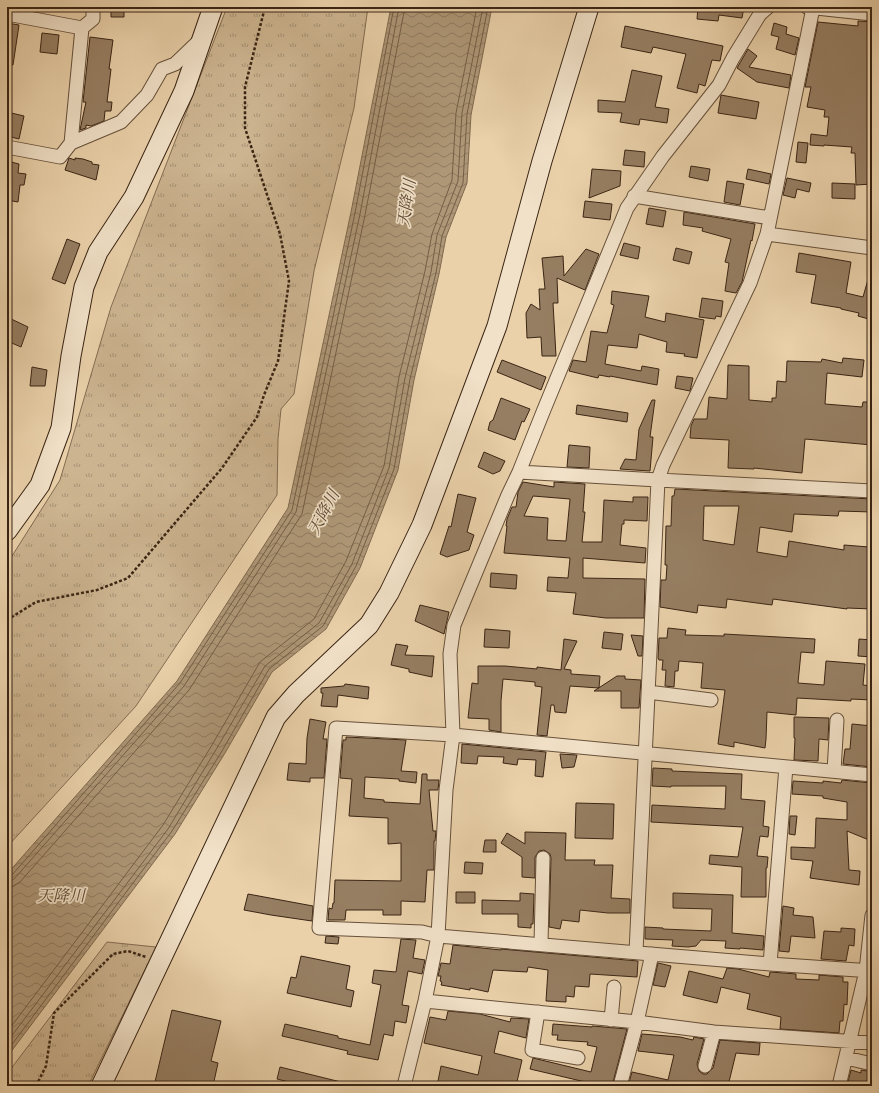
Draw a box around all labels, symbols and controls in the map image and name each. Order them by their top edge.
water label: 天降川 [393,176,422,228]
water label: 天降川 [303,484,346,539]
water label: 天降川 [37,885,87,907]

